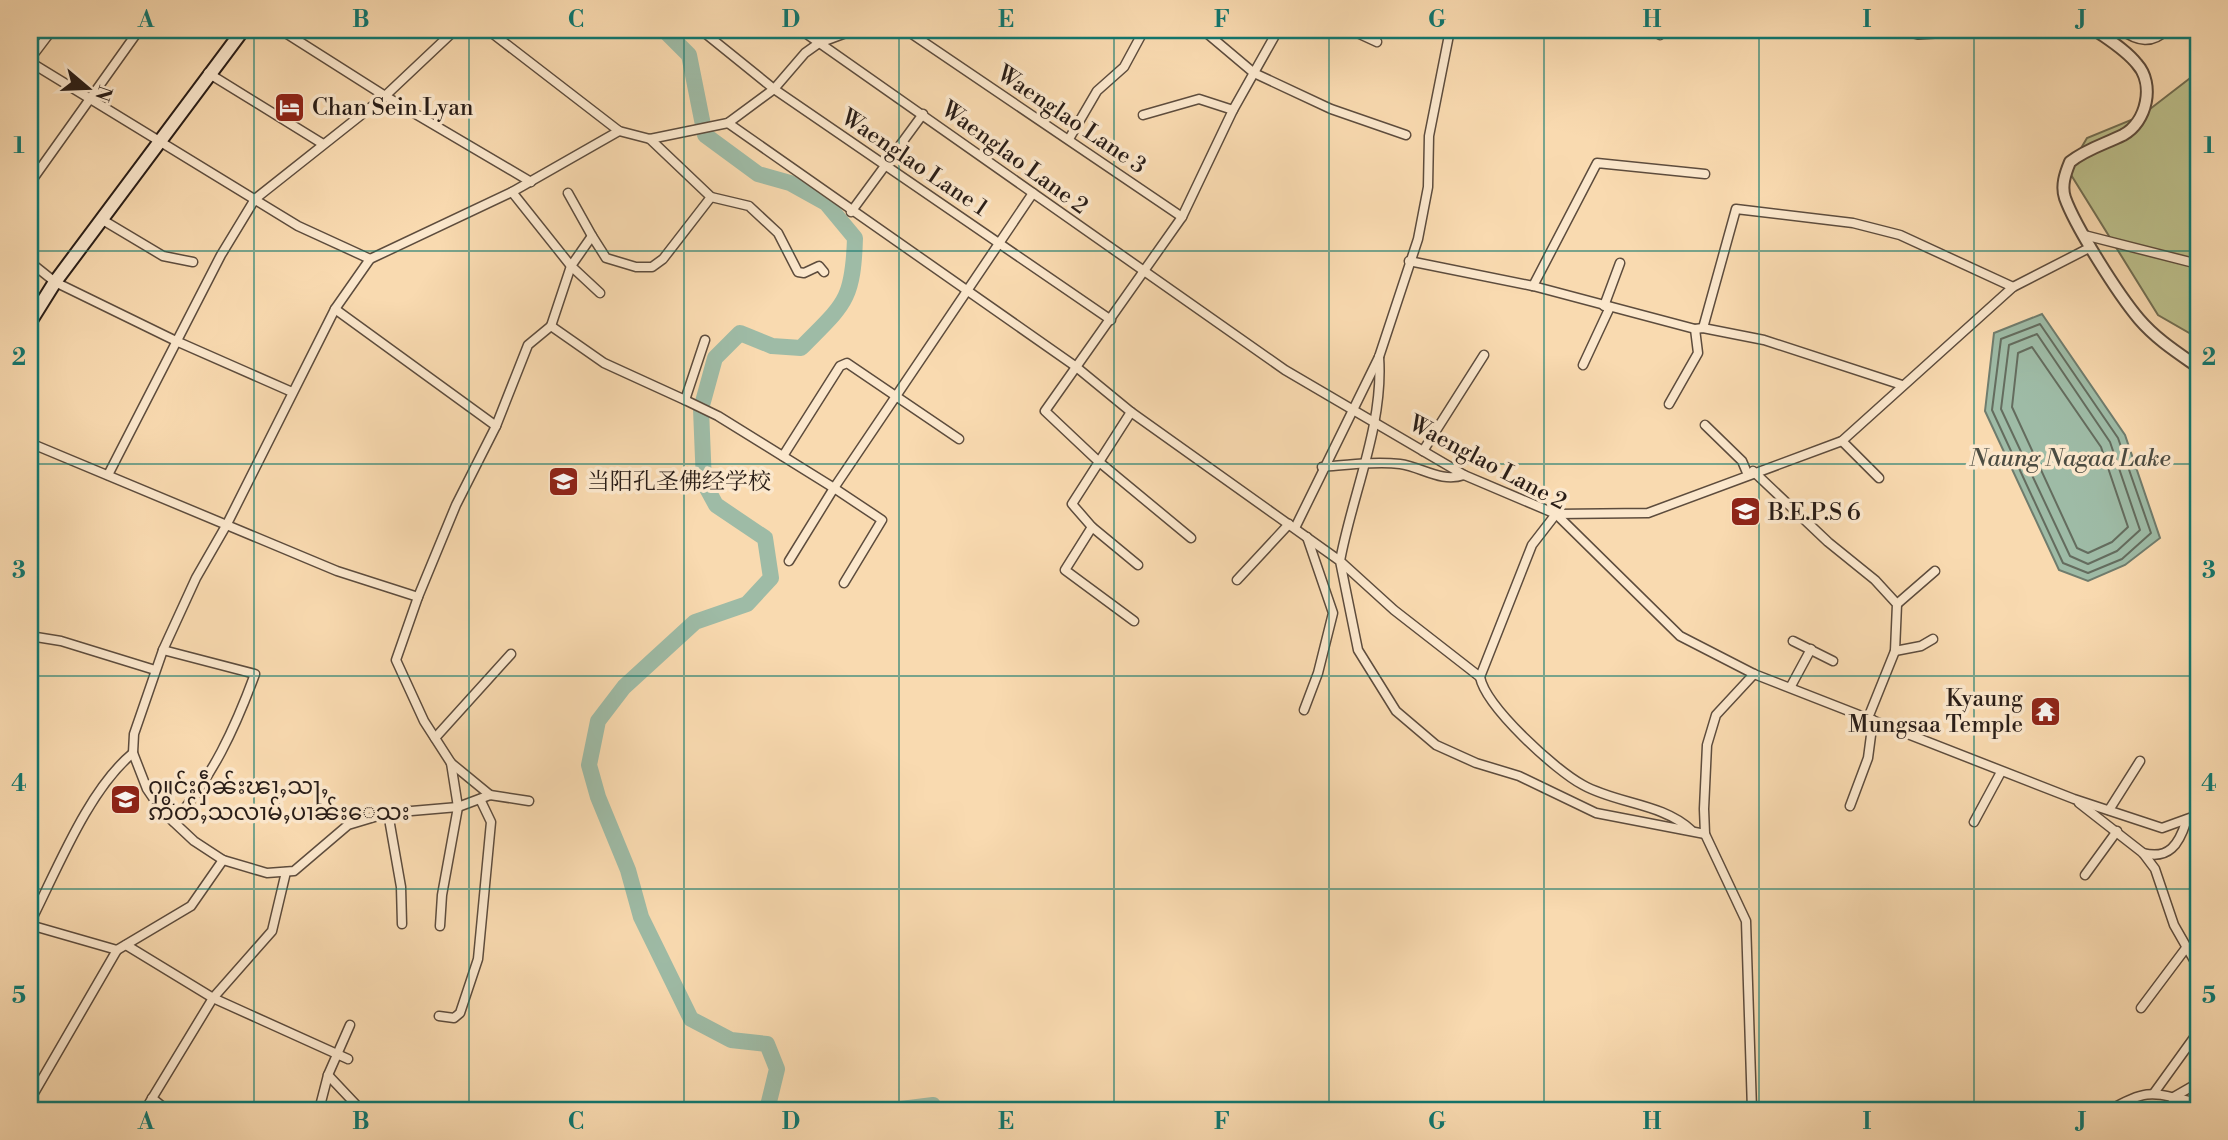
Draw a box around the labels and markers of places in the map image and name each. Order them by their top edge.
hotel icon: Chan Sein Lyan [272,90,306,124]
place label: Chan Sein Lyan [312,94,474,122]
school or university icon: 当阳孔圣佛经学校 [547,464,581,498]
place label: 当阳孔圣佛经学校 [587,468,771,496]
school or university icon: B.E.P.S 6 [1728,495,1762,529]
place label: B.E.P.S 6 [1767,499,1861,527]
place label: Kyaung Mungsaa Temple [1848,685,2023,739]
temple icon: Kyaung Mungsaa Temple [2029,694,2063,728]
place label: ႁူင်းႁဵၼ်းၽႃႇသႃႇ ဢိတ်ႇသလၢမ်ႇပၢၼ်းေသး [148,770,410,827]
school or university icon: ႁူင်းႁဵၼ်းၽႃႇသႃႇ ဢိတ်ႇသလၢမ်ႇပၢၼ်းေသး [108,782,142,816]

